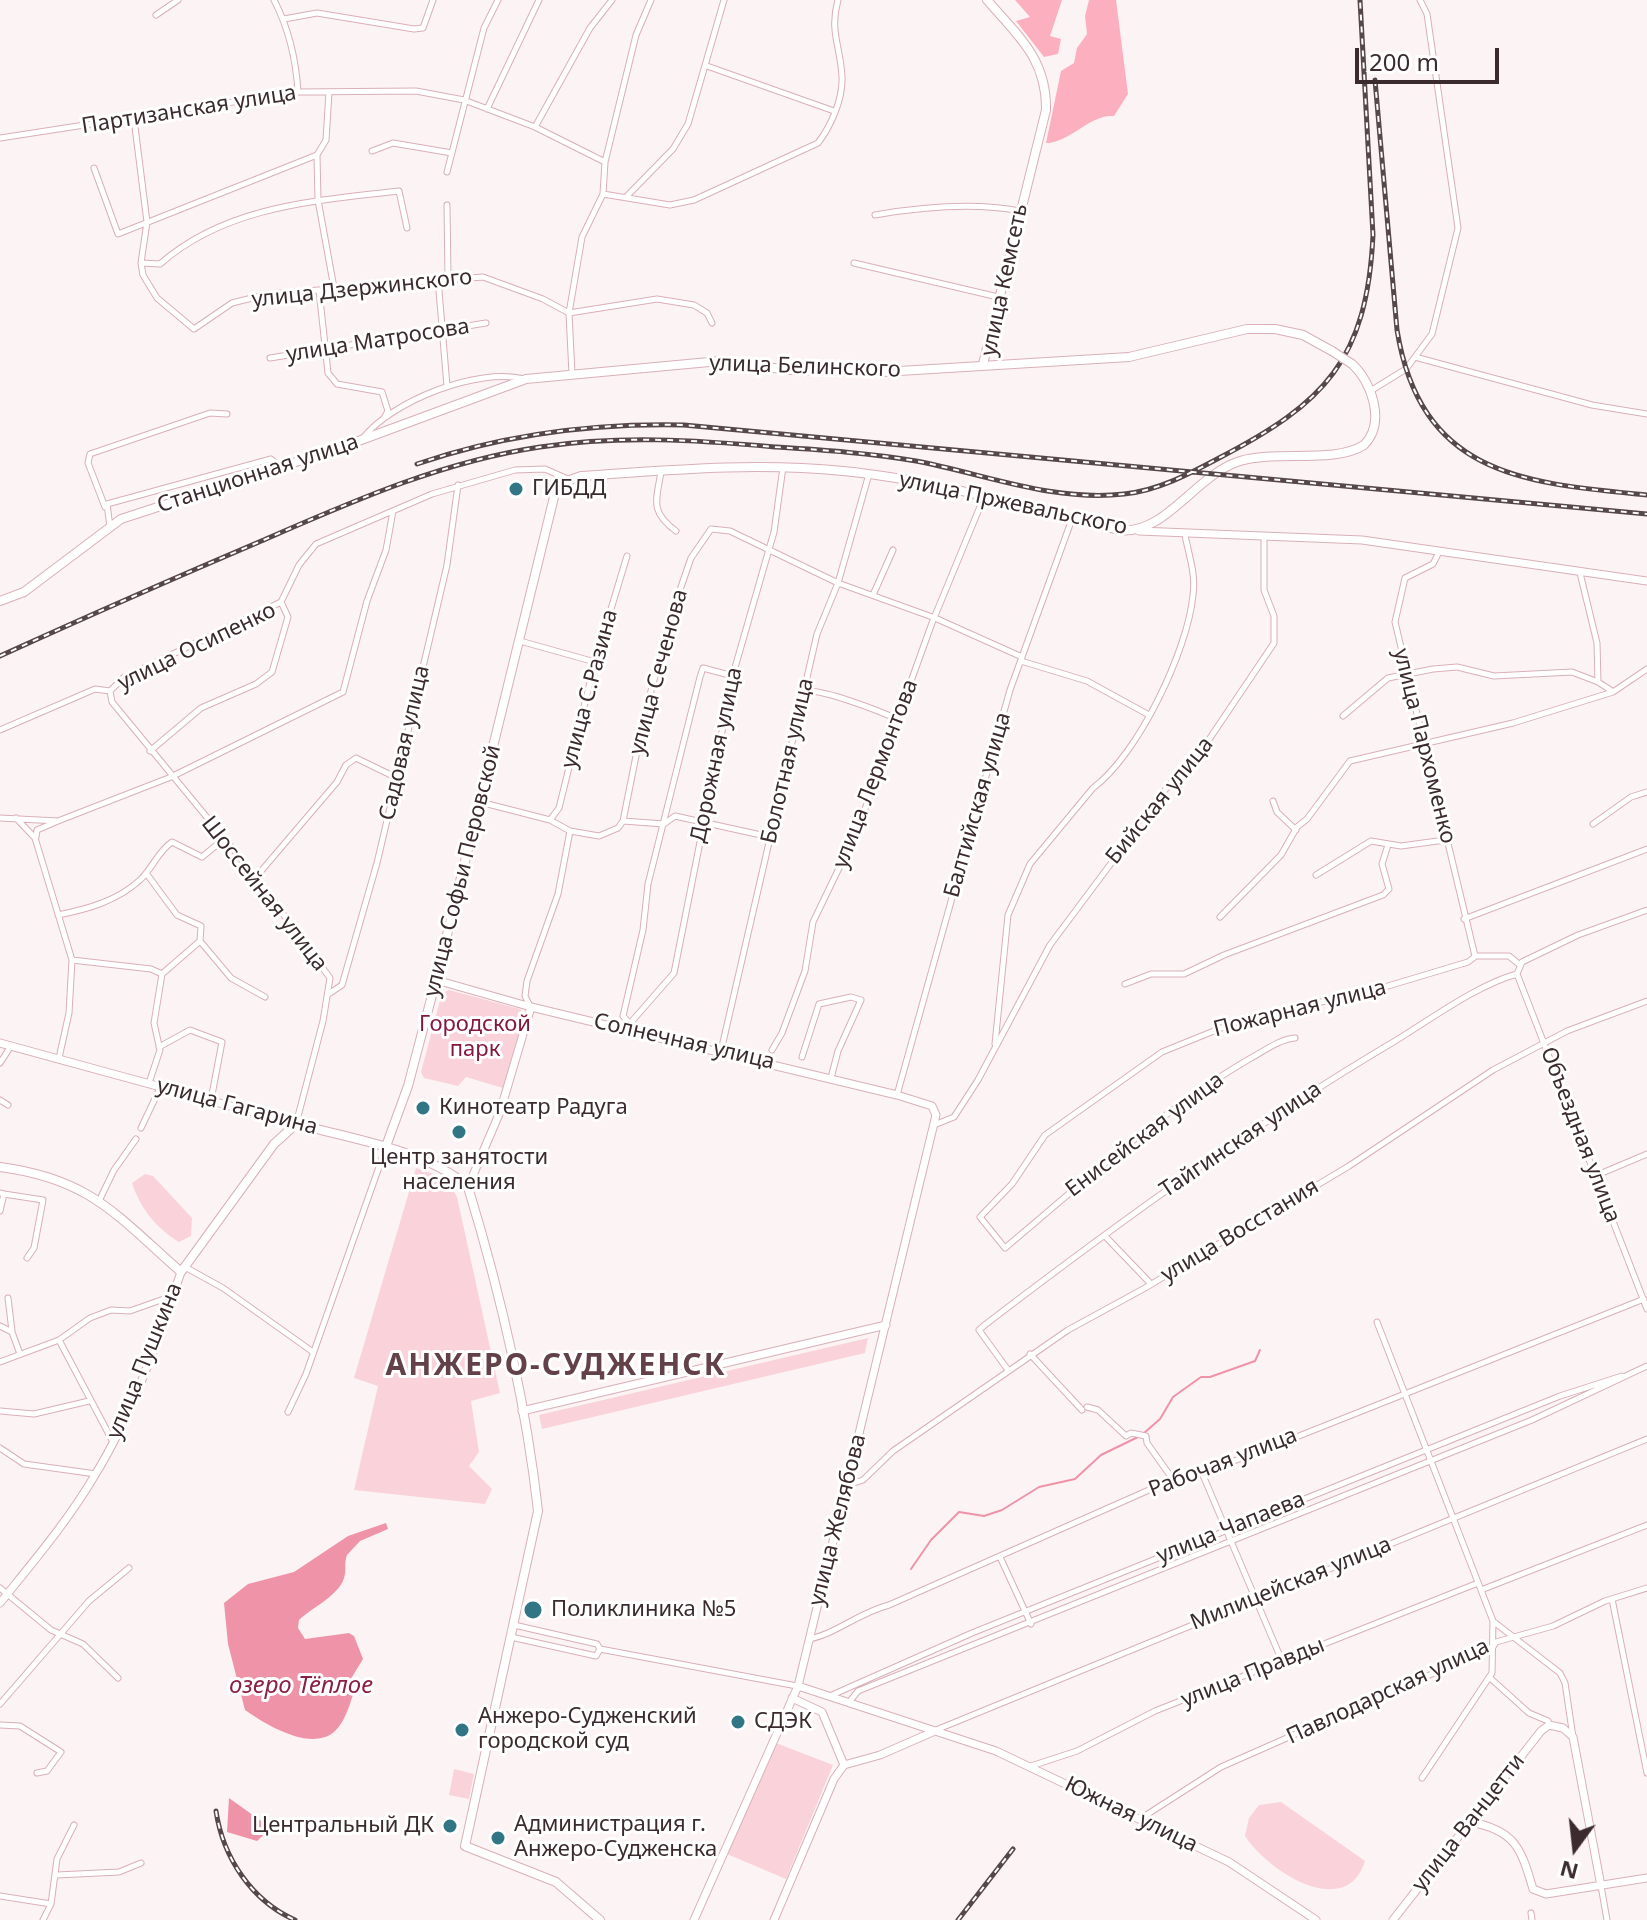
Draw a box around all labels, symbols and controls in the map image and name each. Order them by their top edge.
scale bar [1359,32,1503,82]
text: 200 m [1369,45,1439,78]
street label: Партизанская улица [80,80,298,140]
street label: улица Кемсеть [976,201,1034,359]
street label: улица Дзержинского [251,264,473,314]
street label: улица Матросова [285,313,471,369]
street label: улица Белинского [709,350,901,384]
street label: Станционная улица [154,429,362,519]
street label: улица Пржевальского [896,467,1130,541]
place label: ГИБДД [532,476,606,502]
marker: ГИБДД [507,480,525,498]
street label: улица Сеченова [624,586,694,758]
street label: улица Осипенко [114,597,280,697]
street label: улица С.Разина [556,607,624,771]
street label: улица Пархоменко [1387,646,1461,846]
street label: Садовая улица [374,663,436,823]
street label: Дорожная улица [686,665,748,845]
street label: Болотная улица [756,676,820,846]
street label: улица Лермонтова [828,676,924,872]
street label: Балтийская улица [939,709,1017,901]
street label: Бийская улица [1101,732,1219,870]
street label: улица Софьи Перовской [419,742,507,1000]
street label: Шоссейная улица [195,811,333,977]
street label: Пожарная улица [1211,975,1389,1043]
street label: Солнечная улица [591,1008,777,1076]
park label: Городской парк [419,1012,531,1064]
street label: Объездная улица [1534,1043,1626,1227]
street label: Енисейская улица [1061,1067,1229,1203]
street label: улица Гагарина [154,1073,320,1141]
street label: Тайгинская улица [1155,1076,1327,1204]
place label: Кинотеатр Радуга [439,1095,628,1121]
marker: Кинотеатр Радуга [414,1099,432,1117]
marker: Центр занятости населения [450,1123,468,1141]
place label: Центр занятости населения [370,1145,548,1196]
street label: улица Восстания [1156,1174,1324,1288]
street label: улица Пушкина [102,1279,188,1443]
district label: АНЖЕРО-СУДЖЕНСК [386,1348,726,1384]
street label: Рабочая улица [1145,1423,1301,1503]
street label: улица Желябова [804,1431,872,1609]
street label: улица Чапаева [1153,1486,1309,1570]
street label: Милицейская улица [1187,1532,1395,1636]
place label: Поликлиника №5 [551,1597,736,1623]
marker: Поликлиника №5 [522,1599,544,1621]
street label: улица Правды [1177,1632,1329,1714]
street label: Павлодарская улица [1282,1633,1494,1751]
water label: озеро Тёплое [229,1672,373,1700]
place label: Анжеро-Судженский городской суд [478,1704,697,1756]
place label: СДЭК [754,1709,812,1735]
marker: СДЭК [729,1713,747,1731]
marker: Анжеро-Судженский городской суд [453,1721,471,1739]
street label: улица Ванцетти [1407,1749,1531,1897]
street label: Южная улица [1060,1771,1202,1859]
north arrow [1535,1808,1615,1888]
place label: Администрация г. Анжеро-Судженска [514,1812,717,1864]
place label: Центральный ДК [252,1813,434,1839]
marker: Центральный ДК [441,1817,459,1835]
marker: Администрация г. Анжеро-Судженска [489,1829,507,1847]
text: N [1556,1854,1581,1888]

